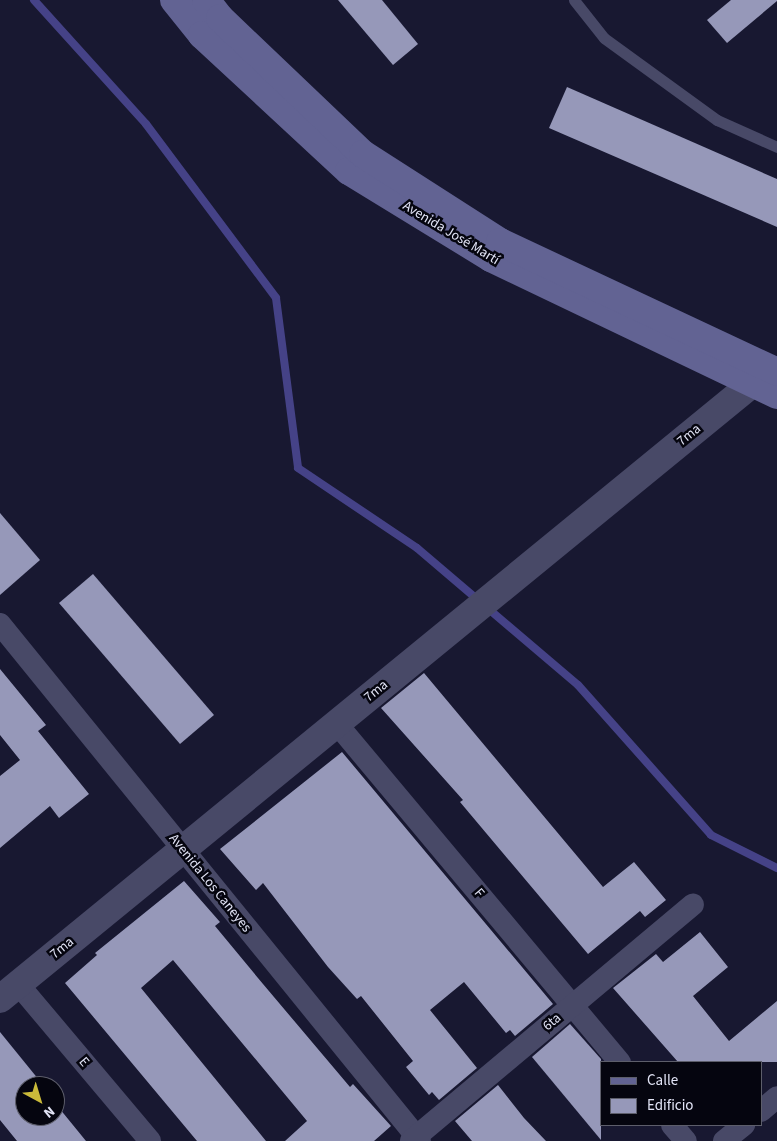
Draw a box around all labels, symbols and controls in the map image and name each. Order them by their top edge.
street label: Avenida José Martí [400,198,502,268]
street label: 7ma [674,420,704,450]
street label: 7ma [361,676,391,706]
street label: Avenida Los Caneyes [165,830,255,936]
street label: F [470,885,488,901]
street label: 7ma [47,933,77,963]
street label: 6ta [540,1010,564,1034]
street label: E [75,1054,93,1070]
legend [600,1061,762,1126]
text: Calle [647,1070,678,1091]
north arrow [15,1076,65,1126]
text: Edificio [647,1095,694,1116]
text: N [39,1101,59,1123]

